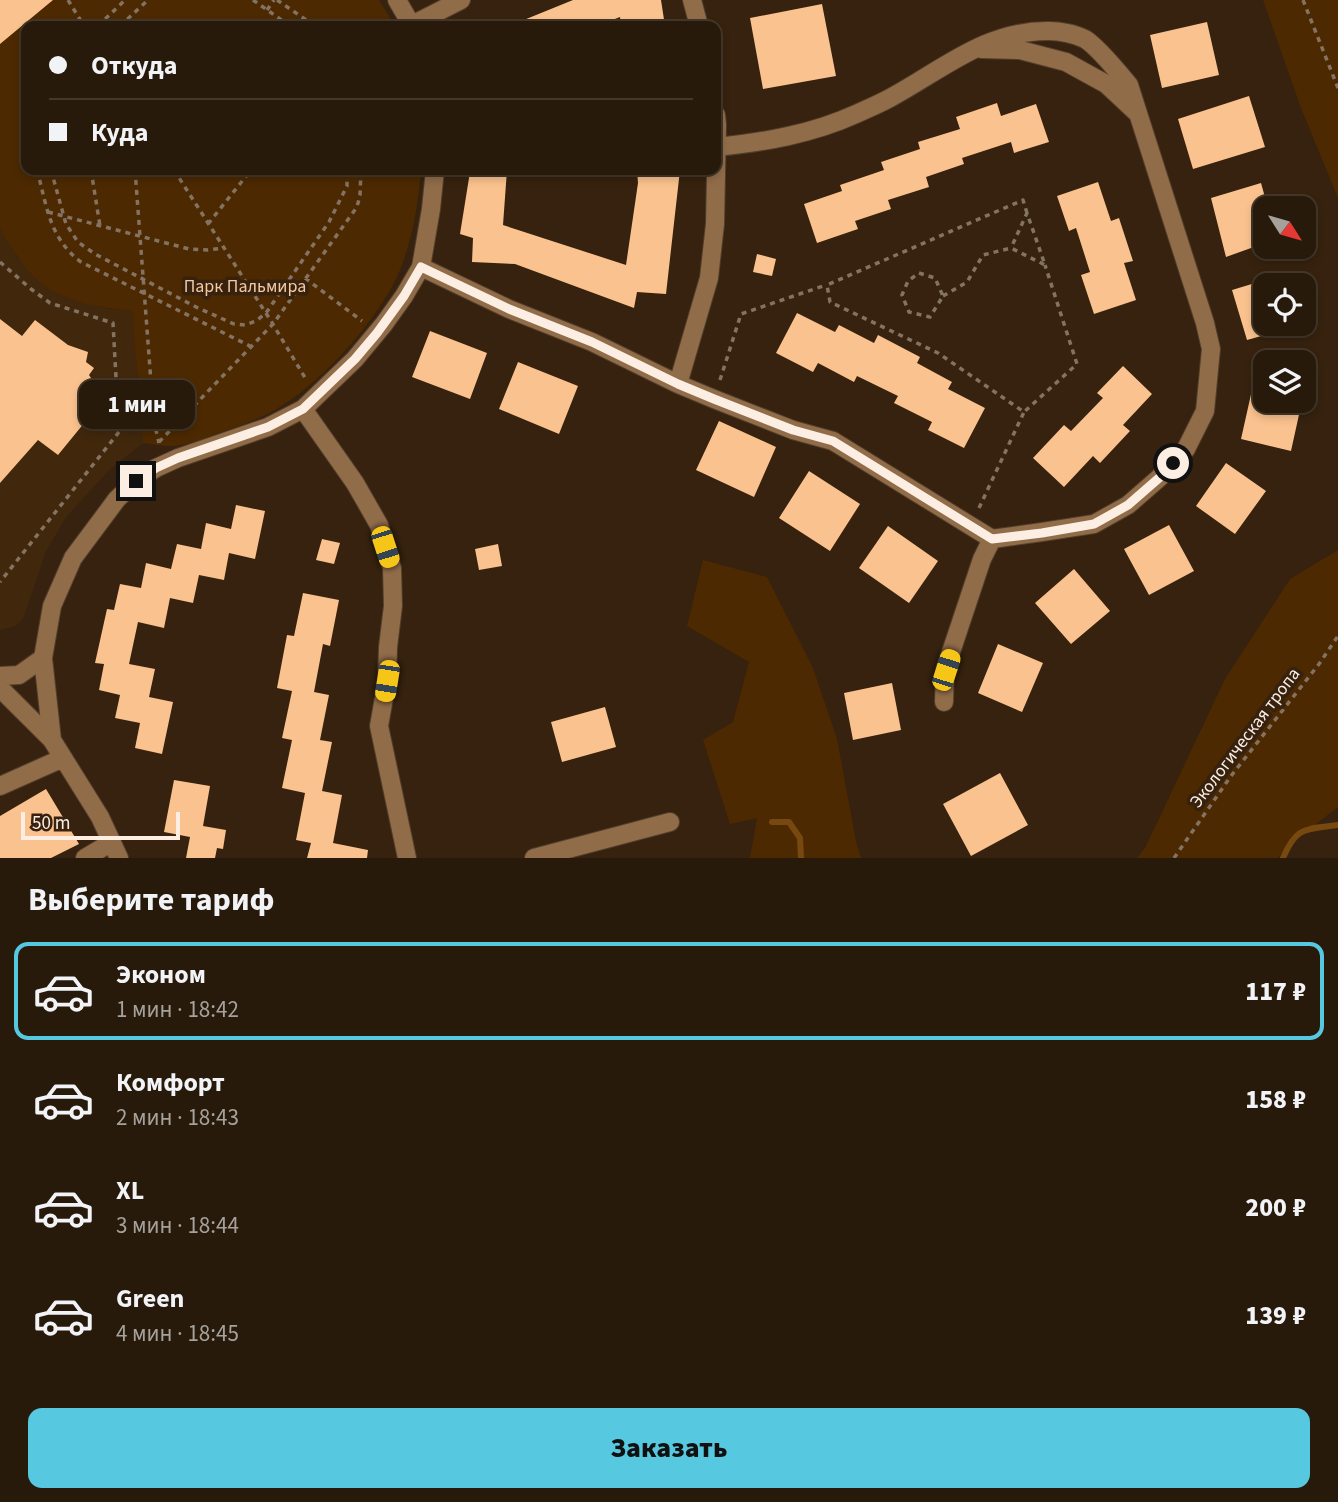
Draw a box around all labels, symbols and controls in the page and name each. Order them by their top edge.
text: Откуда [91,47,178,84]
text: Куда [91,114,149,151]
north arrow [1253,196,1316,259]
map controls [1253,196,1316,413]
button: locate [1253,273,1316,336]
park label: Парк Пальмира [184,274,306,299]
button: layers [1253,350,1316,413]
callout: 1 мин [78,379,194,428]
text: 1 мин [107,388,167,421]
route start [1157,447,1189,479]
route end [120,465,152,497]
car [369,524,402,570]
car [930,647,963,693]
car [374,659,401,703]
street label: Экологическая тропа [1184,663,1306,813]
scale bar [21,809,180,841]
text: 50 m [32,810,70,837]
text: Выберите тариф [28,877,275,923]
text: Эконом [116,956,206,993]
icon: car [32,960,95,1023]
text: 117 ₽ [1245,973,1306,1010]
text: 1 мин · 18:42 [116,993,239,1026]
text: Комфорт [116,1064,225,1101]
icon: car [32,1068,95,1131]
text: 158 ₽ [1245,1081,1306,1118]
text: 2 мин · 18:43 [116,1101,239,1134]
text: XL [116,1172,144,1209]
icon: car [32,1176,95,1239]
text: 200 ₽ [1245,1189,1306,1226]
text: 3 мин · 18:44 [116,1209,239,1242]
text: Green [116,1280,184,1317]
icon: car [32,1284,95,1347]
text: 139 ₽ [1245,1297,1306,1334]
text: 4 мин · 18:45 [116,1317,239,1350]
button: Заказать [28,1408,1310,1488]

